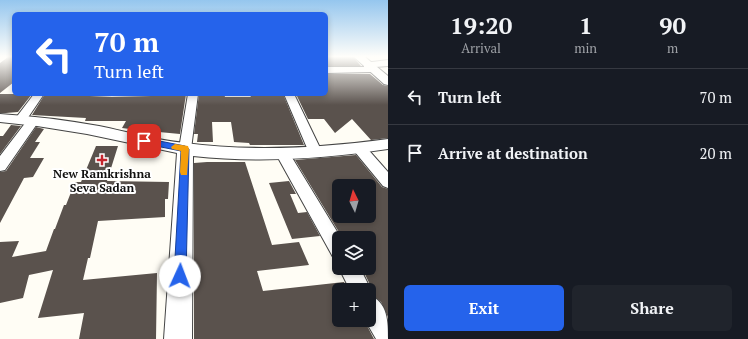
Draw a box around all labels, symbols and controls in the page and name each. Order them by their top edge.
text: 19:20 [450,9,512,41]
text: 1 [579,9,592,41]
text: 90 [659,9,686,41]
text: 70 m [94,23,159,60]
icon: left [28,28,80,80]
text: Arrival [461,39,501,57]
text: min [574,39,597,57]
text: m [667,39,678,57]
text: Turn left [94,59,164,83]
icon: left [404,86,426,108]
text: Turn left [438,87,502,107]
text: 70 m [699,87,732,107]
pin [127,124,161,158]
icon: arrive [133,130,155,152]
icon: arrive [404,142,426,164]
text: Arrive at destination [438,143,588,163]
text: 20 m [699,143,732,163]
marker: New Ramkrishna Seva Sadan [96,154,108,166]
place label: New Ramkrishna Seva Sadan [53,166,151,195]
north arrow [332,179,376,223]
map controls [332,179,376,327]
button: layers [332,231,376,275]
position arrow [159,255,201,297]
button: + [332,283,376,327]
button: Exit [404,285,564,331]
button: Share [572,285,732,331]

